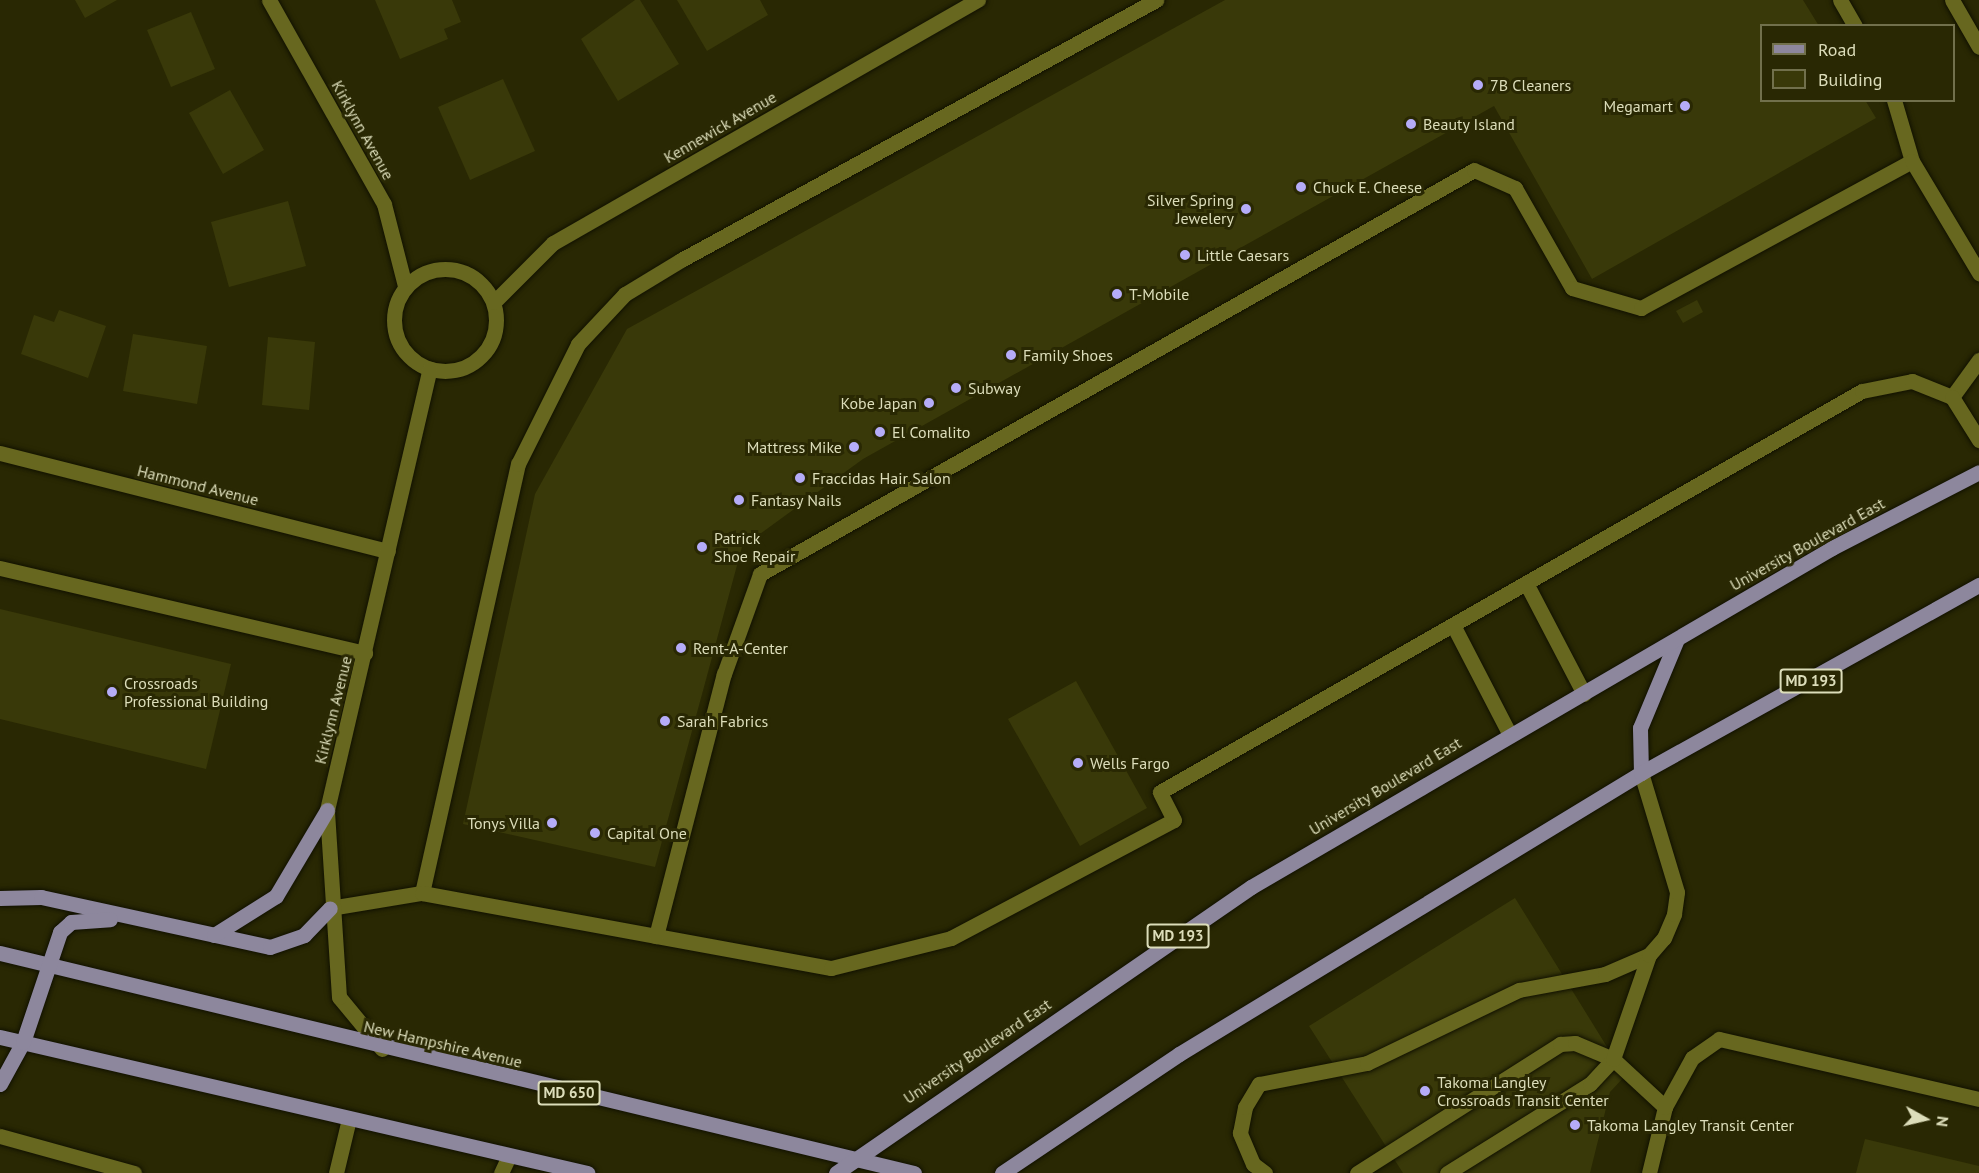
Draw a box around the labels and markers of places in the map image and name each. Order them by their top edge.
place label: 7B Cleaners [1490,75,1571,95]
marker: 7B Cleaners [1471,78,1485,92]
place label: Megamart [1604,96,1673,116]
marker: Megamart [1678,99,1692,113]
place label: Beauty Island [1423,114,1516,134]
marker: Beauty Island [1404,117,1418,131]
place label: Chuck E. Cheese [1313,177,1424,197]
marker: Chuck E. Cheese [1294,180,1308,194]
place label: Silver Spring Jewelery [1147,190,1234,228]
marker: Silver Spring Jewelery [1239,202,1253,216]
place label: Little Caesars [1197,245,1289,265]
marker: Little Caesars [1178,248,1192,262]
place label: T-Mobile [1129,284,1189,304]
marker: T-Mobile [1110,287,1124,301]
place label: Family Shoes [1023,345,1114,365]
marker: Family Shoes [1004,348,1018,362]
place label: Subway [968,378,1021,398]
marker: Subway [949,381,963,395]
place label: Kobe Japan [840,393,917,413]
marker: Kobe Japan [922,396,936,410]
place label: El Comalito [892,422,970,442]
marker: El Comalito [873,425,887,439]
place label: Mattress Mike [747,437,842,457]
marker: Mattress Mike [847,440,861,454]
place label: Fraccidas Hair Salon [812,468,951,488]
marker: Fraccidas Hair Salon [793,471,807,485]
place label: Fantasy Nails [751,490,842,510]
marker: Fantasy Nails [732,493,746,507]
place label: Patrick Shoe Repair [714,528,795,566]
marker: Patrick Shoe Repair [695,540,709,554]
place label: Rent-A-Center [693,638,788,658]
marker: Rent-A-Center [674,641,688,655]
place label: Crossroads Professional Building [124,673,268,711]
marker: Crossroads Professional Building [105,685,119,699]
place label: Sarah Fabrics [677,711,768,731]
marker: Sarah Fabrics [658,714,672,728]
place label: Wells Fargo [1090,753,1170,773]
marker: Wells Fargo [1071,756,1085,770]
place label: Tonys Villa [467,813,540,833]
marker: Tonys Villa [545,816,559,830]
place label: Capital One [607,823,687,843]
marker: Capital One [588,826,602,840]
place label: Takoma Langley Crossroads Transit Center [1437,1072,1609,1110]
marker: Takoma Langley Crossroads Transit Center [1418,1084,1432,1098]
place label: Takoma Langley Transit Center [1587,1115,1795,1135]
marker: Takoma Langley Transit Center [1568,1118,1582,1132]

